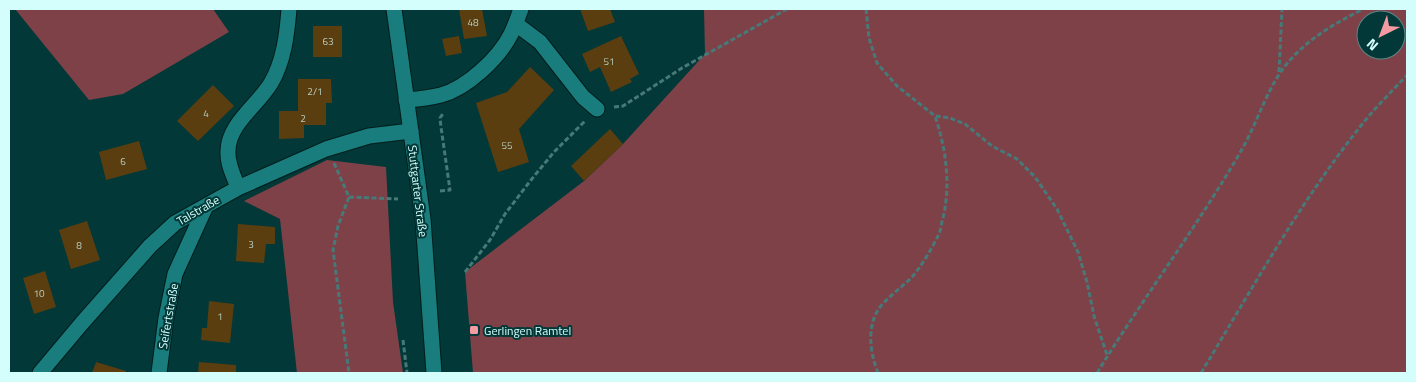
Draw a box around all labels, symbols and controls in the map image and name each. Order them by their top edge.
north arrow [1356,10,1406,60]
house number: 48 [467,15,479,30]
house number: 63 [322,34,334,49]
text: N [1361,34,1383,56]
house number: 51 [603,54,615,69]
house number: 2/1 [307,84,323,99]
house number: 4 [203,106,209,121]
house number: 2 [300,111,306,126]
house number: 55 [501,138,513,153]
street label: Stuttgarter Straße [403,144,433,238]
house number: 6 [120,154,126,169]
street label: Talstraße [173,190,223,230]
house number: 3 [248,237,254,252]
house number: 8 [76,238,82,253]
street label: Seifertstraße [153,282,183,350]
house number: 10 [33,286,45,301]
house number: 1 [217,309,223,324]
place label: Gerlingen Ramtel [484,321,571,340]
marker: Gerlingen Ramtel [468,324,480,336]

